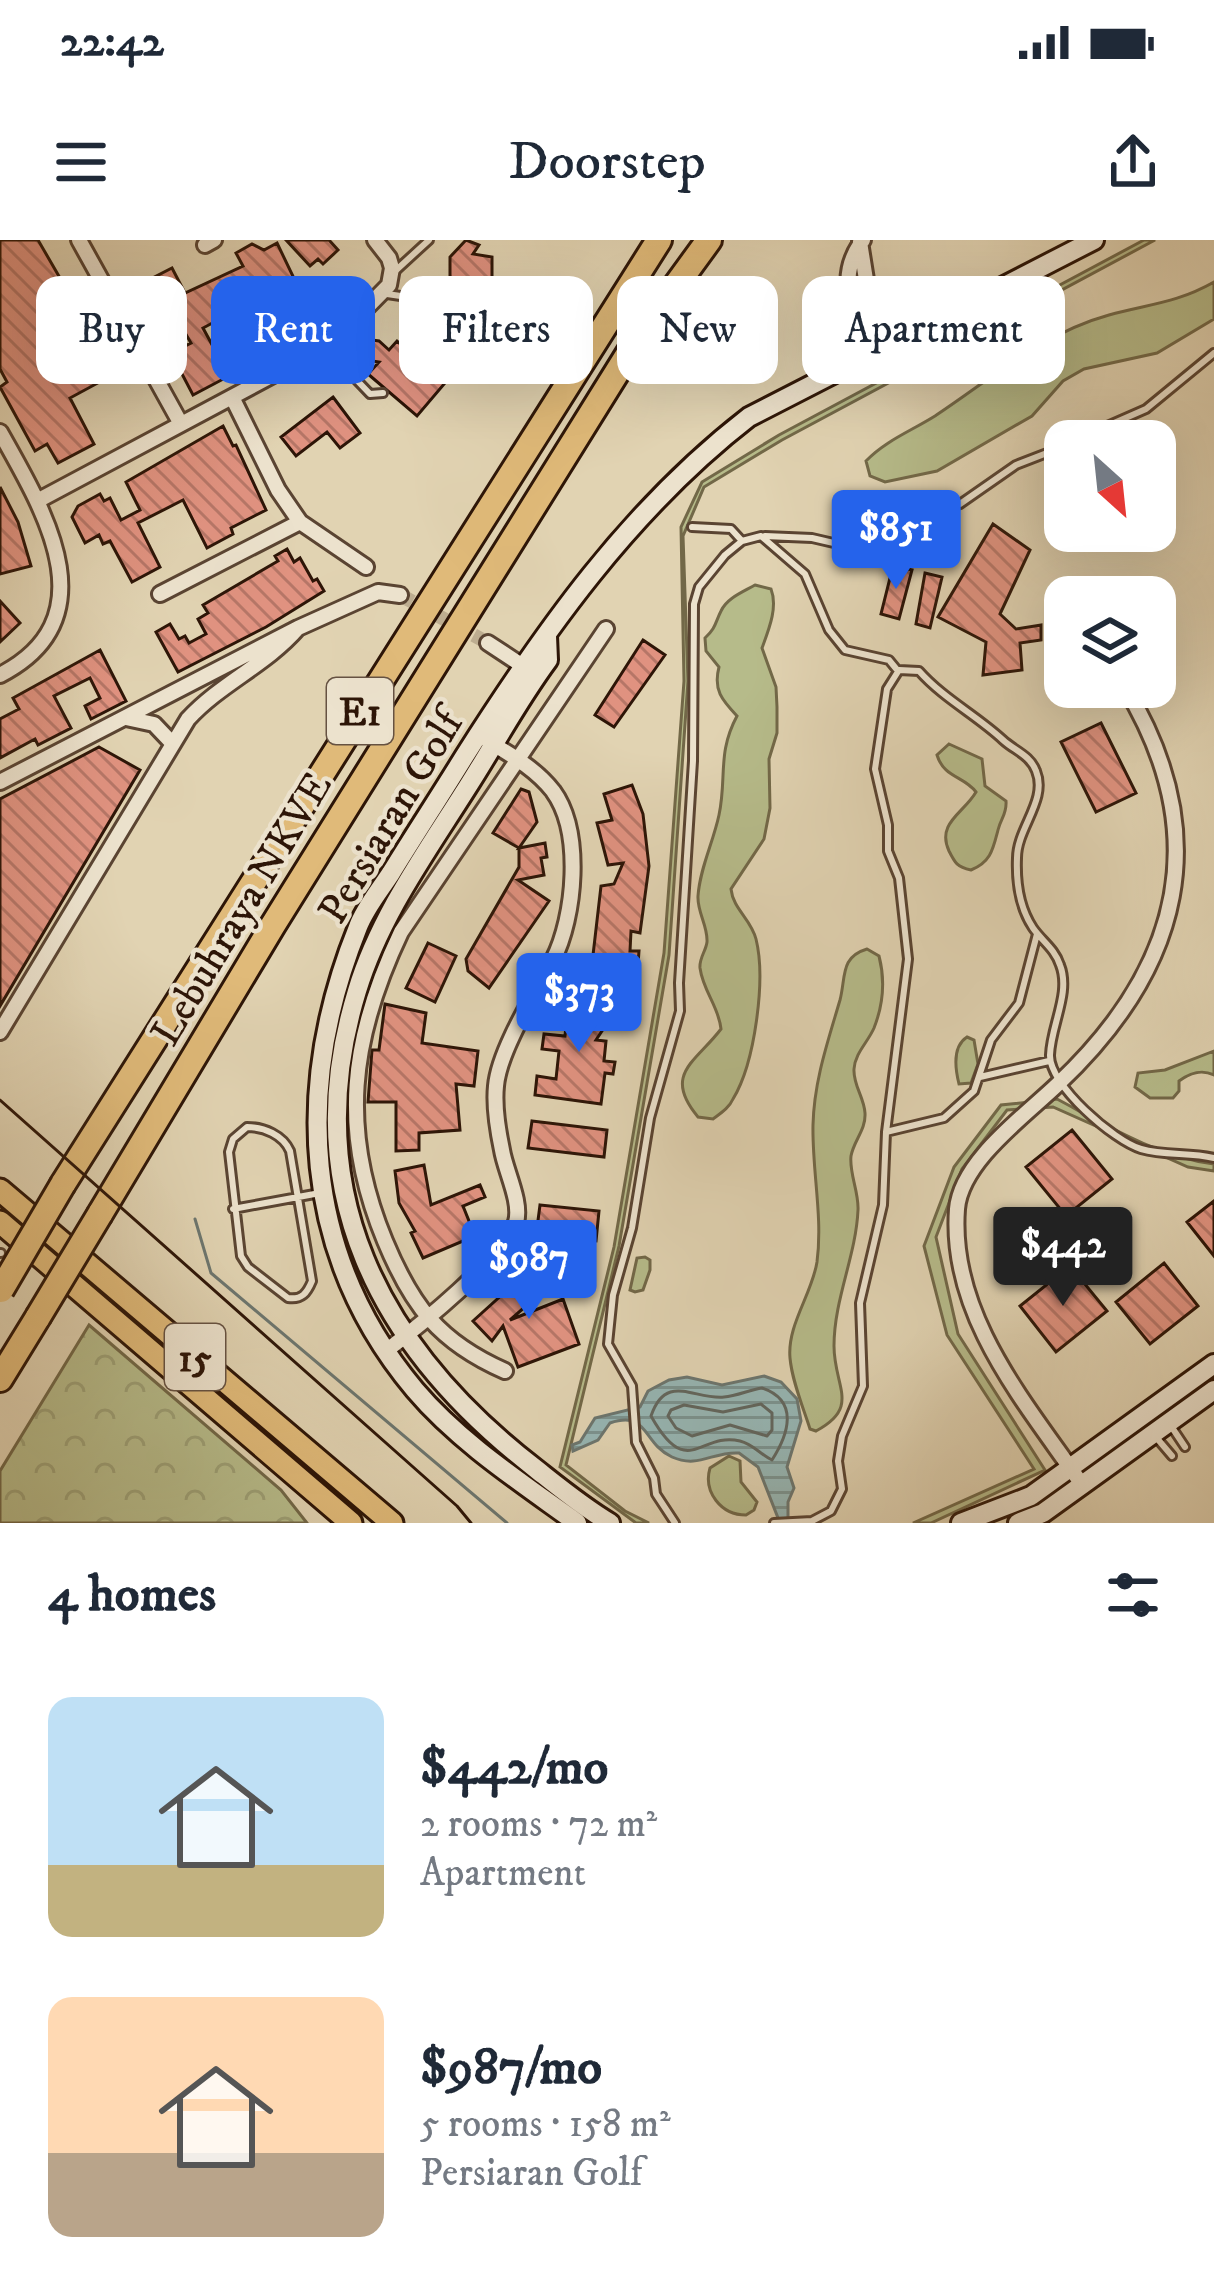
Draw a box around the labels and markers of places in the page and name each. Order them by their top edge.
pin: $851 [825,490,967,592]
pin: $373 [508,953,650,1055]
pin: $442 [992,1207,1134,1309]
pin: $987 [458,1220,600,1322]

